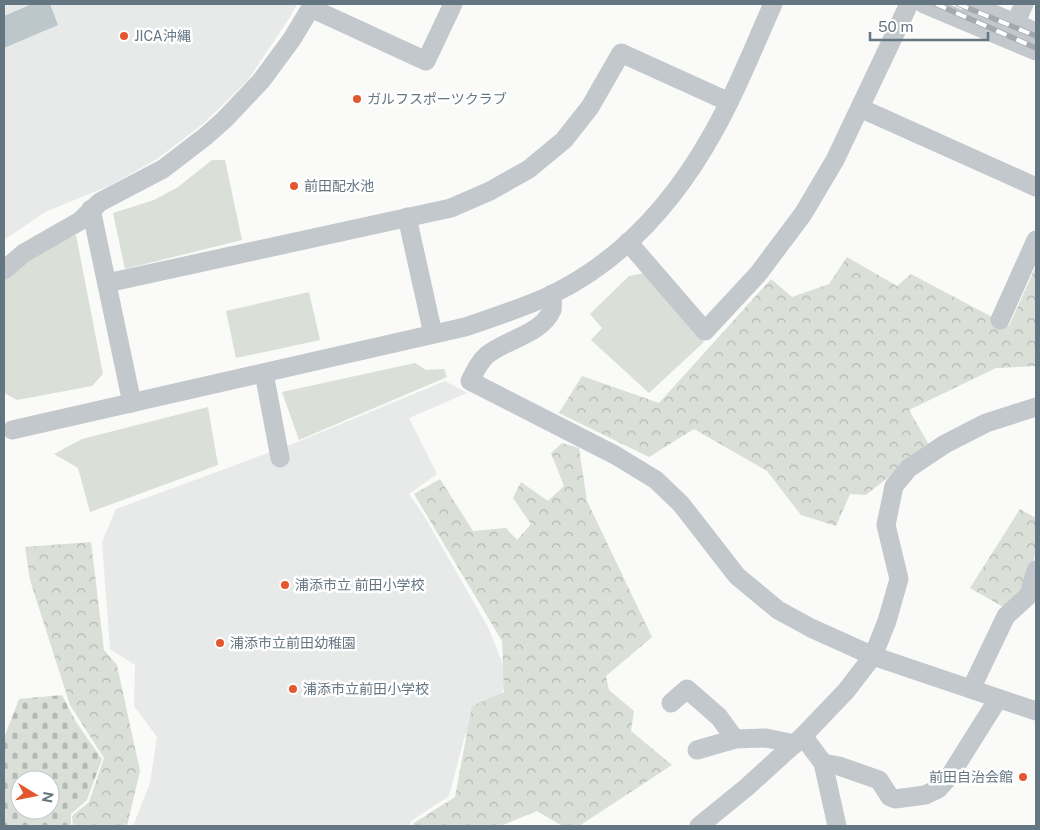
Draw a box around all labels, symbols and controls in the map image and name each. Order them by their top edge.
scale bar [870,10,988,42]
text: 50 m [878,18,913,35]
place label: JICA沖縄 [134,28,191,44]
marker: JICA沖縄 [118,30,130,42]
place label: ガルフスポーツクラブ [367,91,507,107]
marker: ガルフスポーツクラブ [351,93,363,105]
place label: 前田配水池 [304,178,374,194]
marker: 前田配水池 [288,180,300,192]
place label: 浦添市立 前田小学校 [295,577,424,593]
marker: 浦添市立 前田小学校 [279,579,291,591]
place label: 浦添市立前田幼稚園 [230,635,356,651]
marker: 浦添市立前田幼稚園 [214,637,226,649]
place label: 浦添市立前田小学校 [303,681,429,697]
marker: 浦添市立前田小学校 [287,683,299,695]
place label: 前田自治会館 [929,769,1013,785]
north arrow [10,770,60,820]
marker: 前田自治会館 [1017,771,1029,783]
text: N [39,790,57,804]

